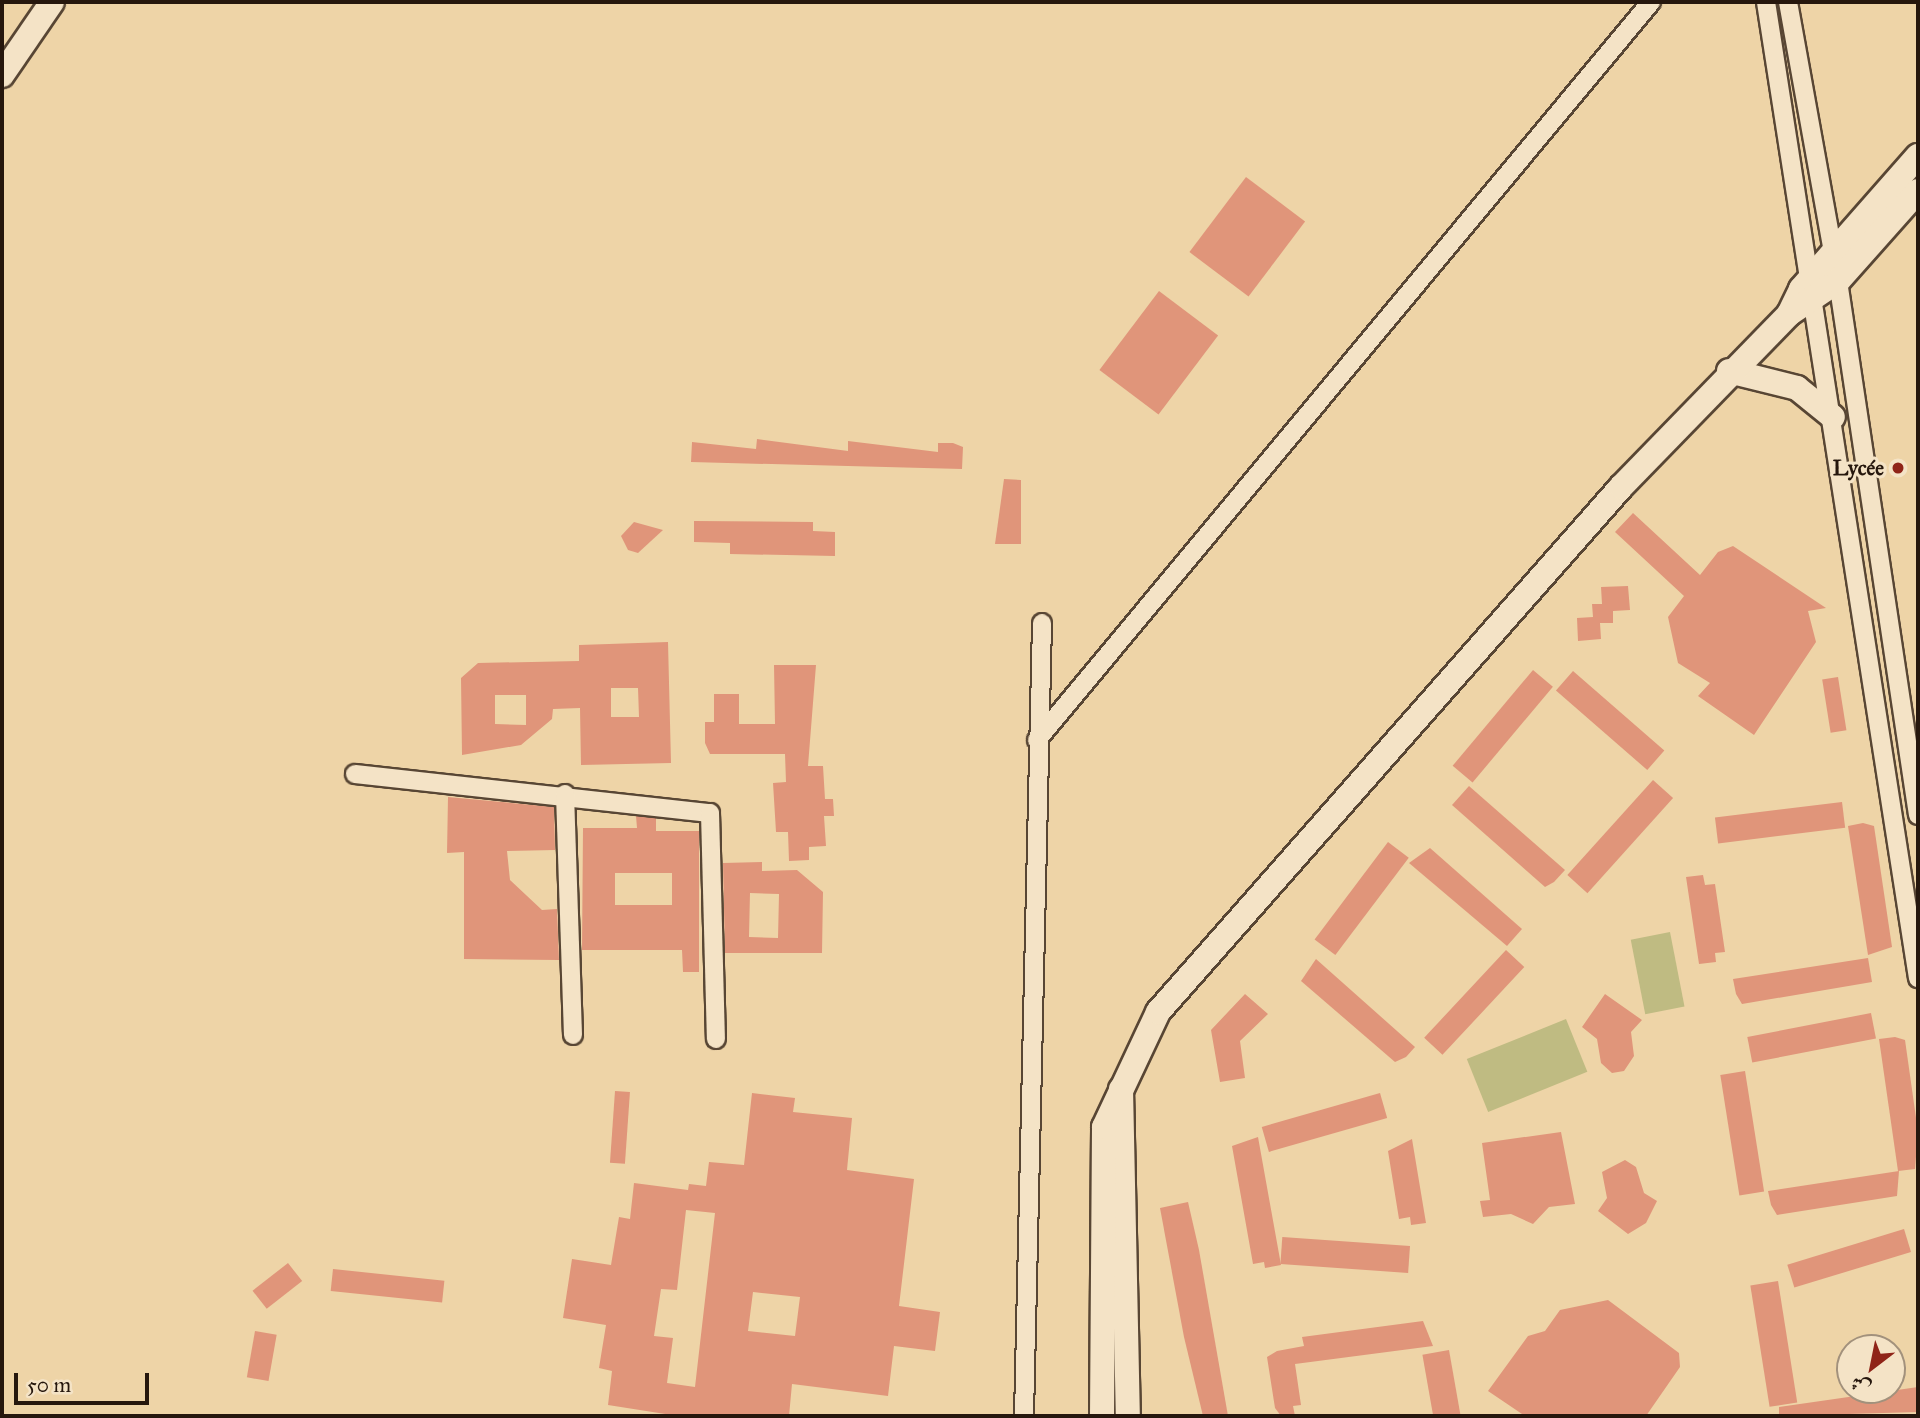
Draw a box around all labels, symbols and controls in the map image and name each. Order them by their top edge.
place label: Lycée [1833,455,1884,481]
marker: Lycée [1890,460,1906,476]
north arrow [1836,1334,1906,1404]
scale bar [18,1358,152,1402]
text: ش [1847,1371,1875,1400]
text: 50 m [27,1372,71,1398]

